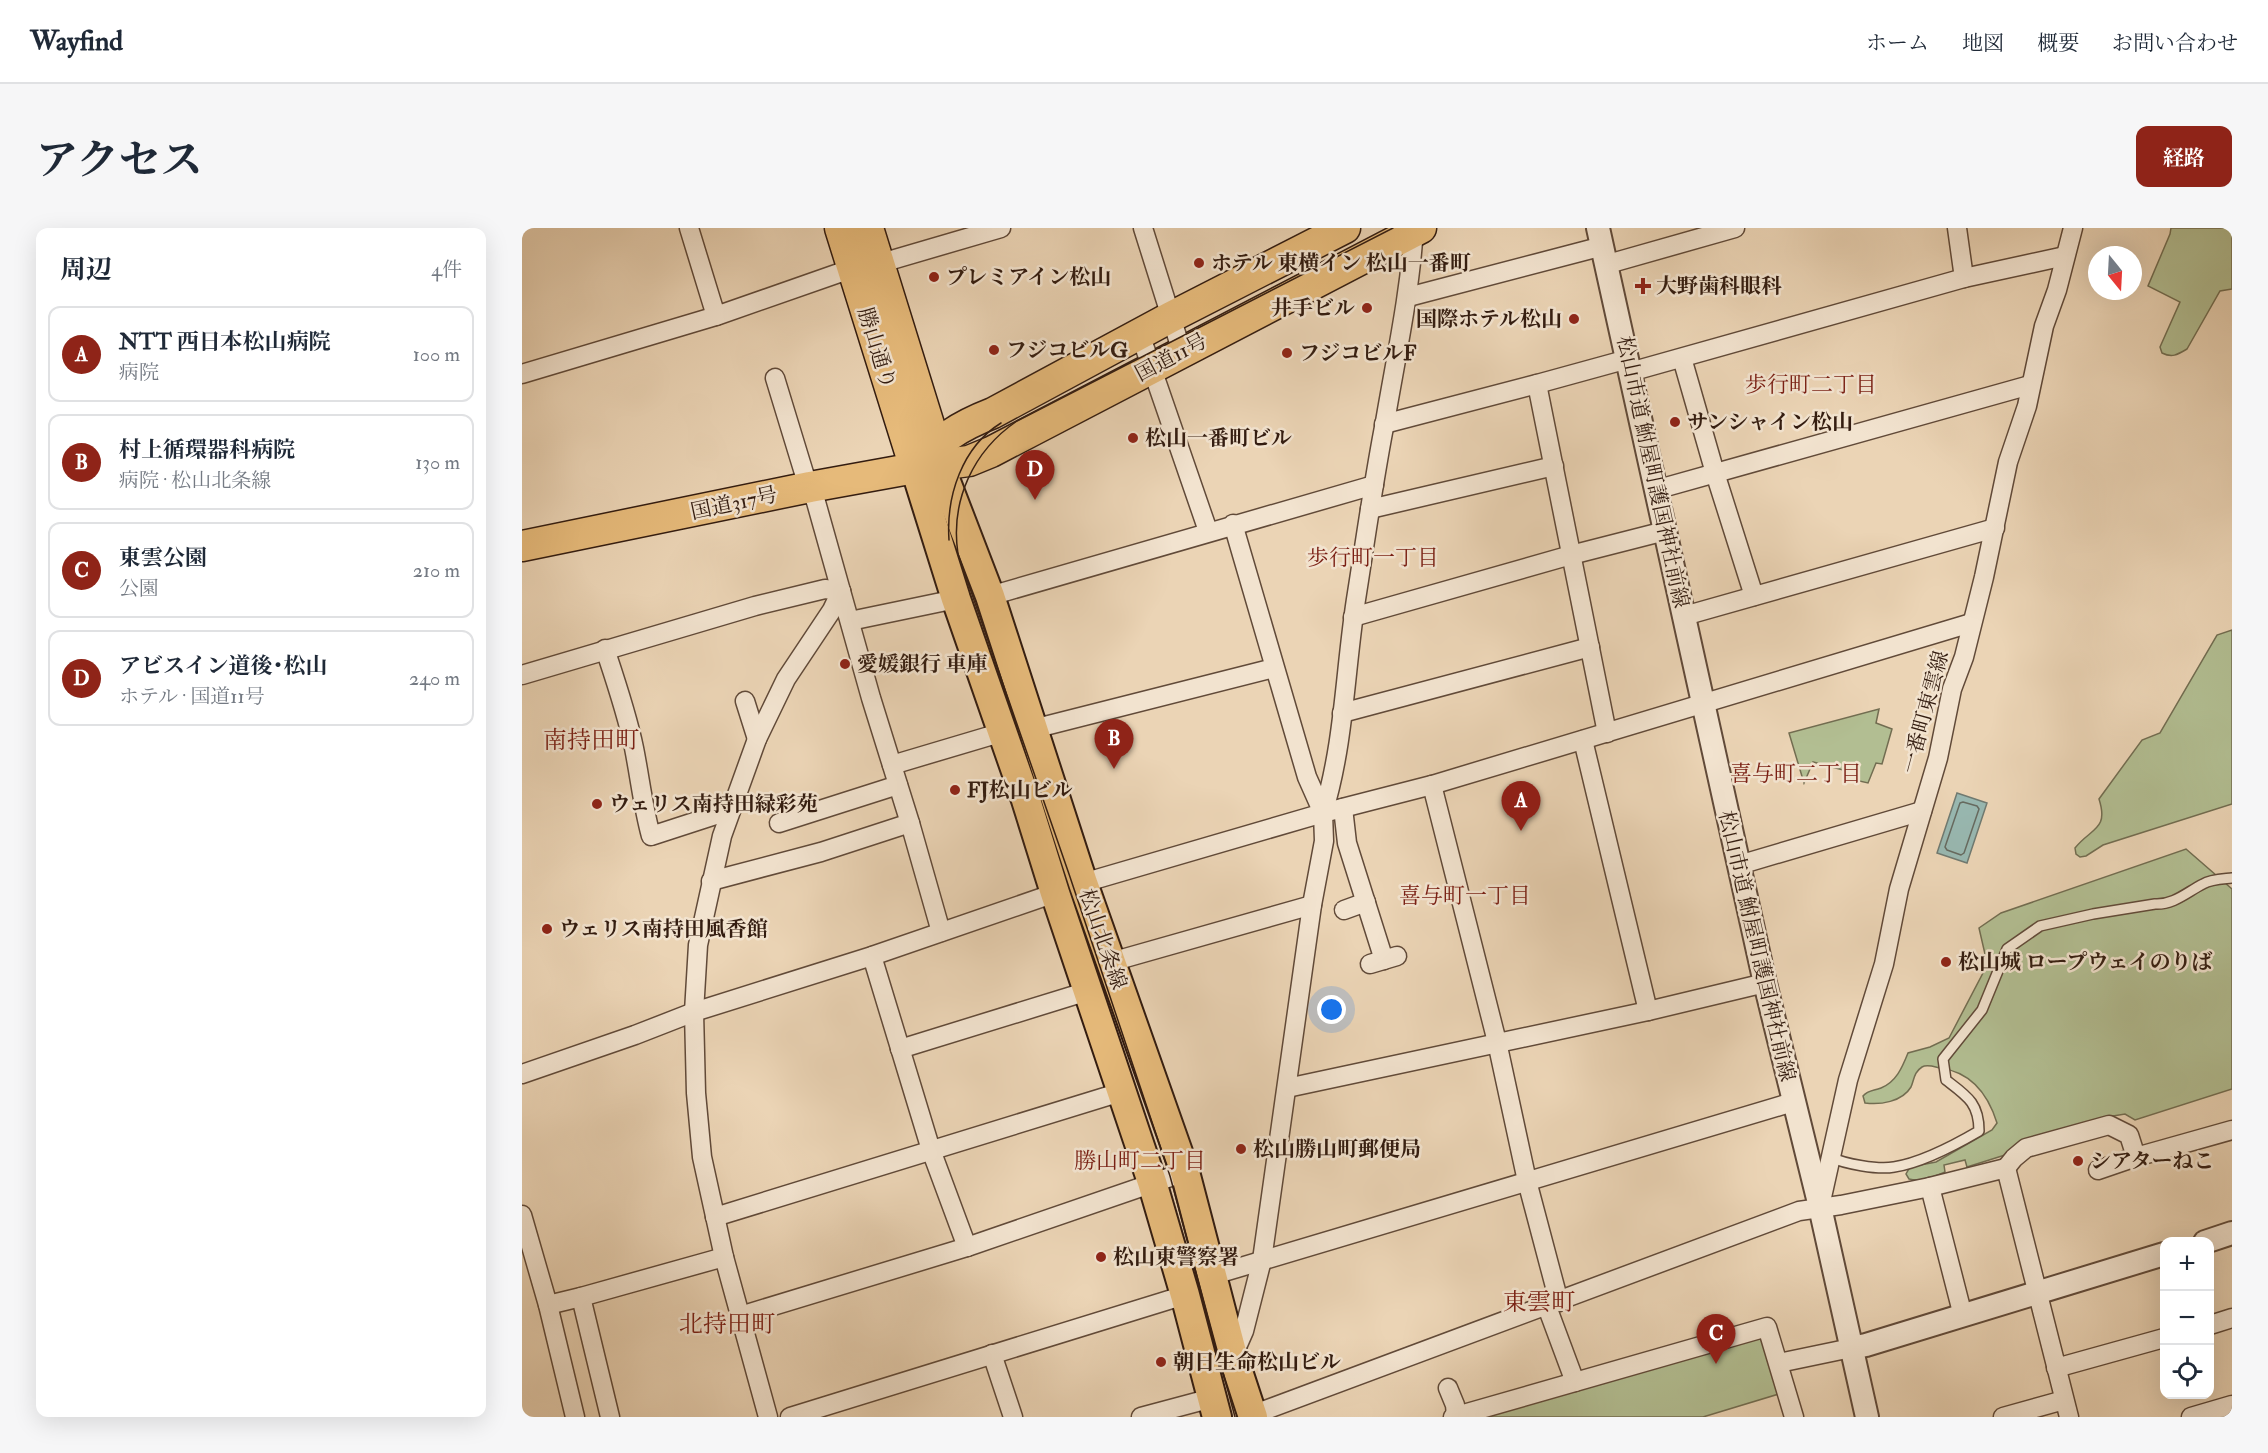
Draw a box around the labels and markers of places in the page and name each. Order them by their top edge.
place label: ホテル 東横イン 松山一番町 [1211,250,1471,277]
marker: ホテル 東横イン 松山一番町 [1192,256,1206,270]
place label: プレミアイン松山 [946,264,1111,291]
marker: プレミアイン松山 [927,270,941,284]
place label: 大野歯科眼科 [1656,273,1782,300]
marker: 大野歯科眼科 [1634,277,1652,295]
place label: 井手ビル [1271,295,1355,322]
marker: 井手ビル [1360,301,1374,315]
place label: 国際ホテル松山 [1416,306,1562,333]
marker: 国際ホテル松山 [1567,312,1581,326]
place label: フジコビルG [1006,337,1128,364]
place label: フジコビルF [1299,340,1416,367]
marker: フジコビルG [987,343,1001,357]
marker: フジコビルF [1280,346,1294,360]
place label: サンシャイン松山 [1687,409,1853,436]
marker: サンシャイン松山 [1668,415,1682,429]
place label: 松山一番町ビル [1145,425,1292,452]
marker: 松山一番町ビル [1126,431,1140,445]
pin: D [1016,450,1054,500]
place label: 愛媛銀行 車庫 [857,651,987,678]
marker: 愛媛銀行 車庫 [838,657,852,671]
pin: B [1094,720,1134,769]
place label: FJ松山ビル [967,777,1073,804]
pin: A [1502,782,1540,831]
marker: FJ松山ビル [948,783,962,797]
place label: ウェリス南持田緑彩苑 [609,791,818,818]
marker: ウェリス南持田緑彩苑 [590,797,604,811]
place label: ウェリス南持田風香館 [559,916,768,943]
marker: ウェリス南持田風香館 [540,922,554,936]
place label: 松山城 ロープウェイのりば [1958,949,2213,976]
marker: 松山城 ロープウェイのりば [1939,955,1953,969]
place label: 松山勝山町郵便局 [1253,1136,1421,1163]
marker: 松山勝山町郵便局 [1234,1142,1248,1156]
place label: シアターねこ [2090,1148,2215,1175]
marker: シアターねこ [2071,1154,2085,1168]
place label: 松山東警察署 [1113,1244,1239,1271]
marker: 松山東警察署 [1094,1250,1108,1264]
pin: C [1696,1314,1736,1364]
place label: 朝日生命松山ビル [1173,1349,1341,1376]
marker: 朝日生命松山ビル [1154,1355,1168,1369]

